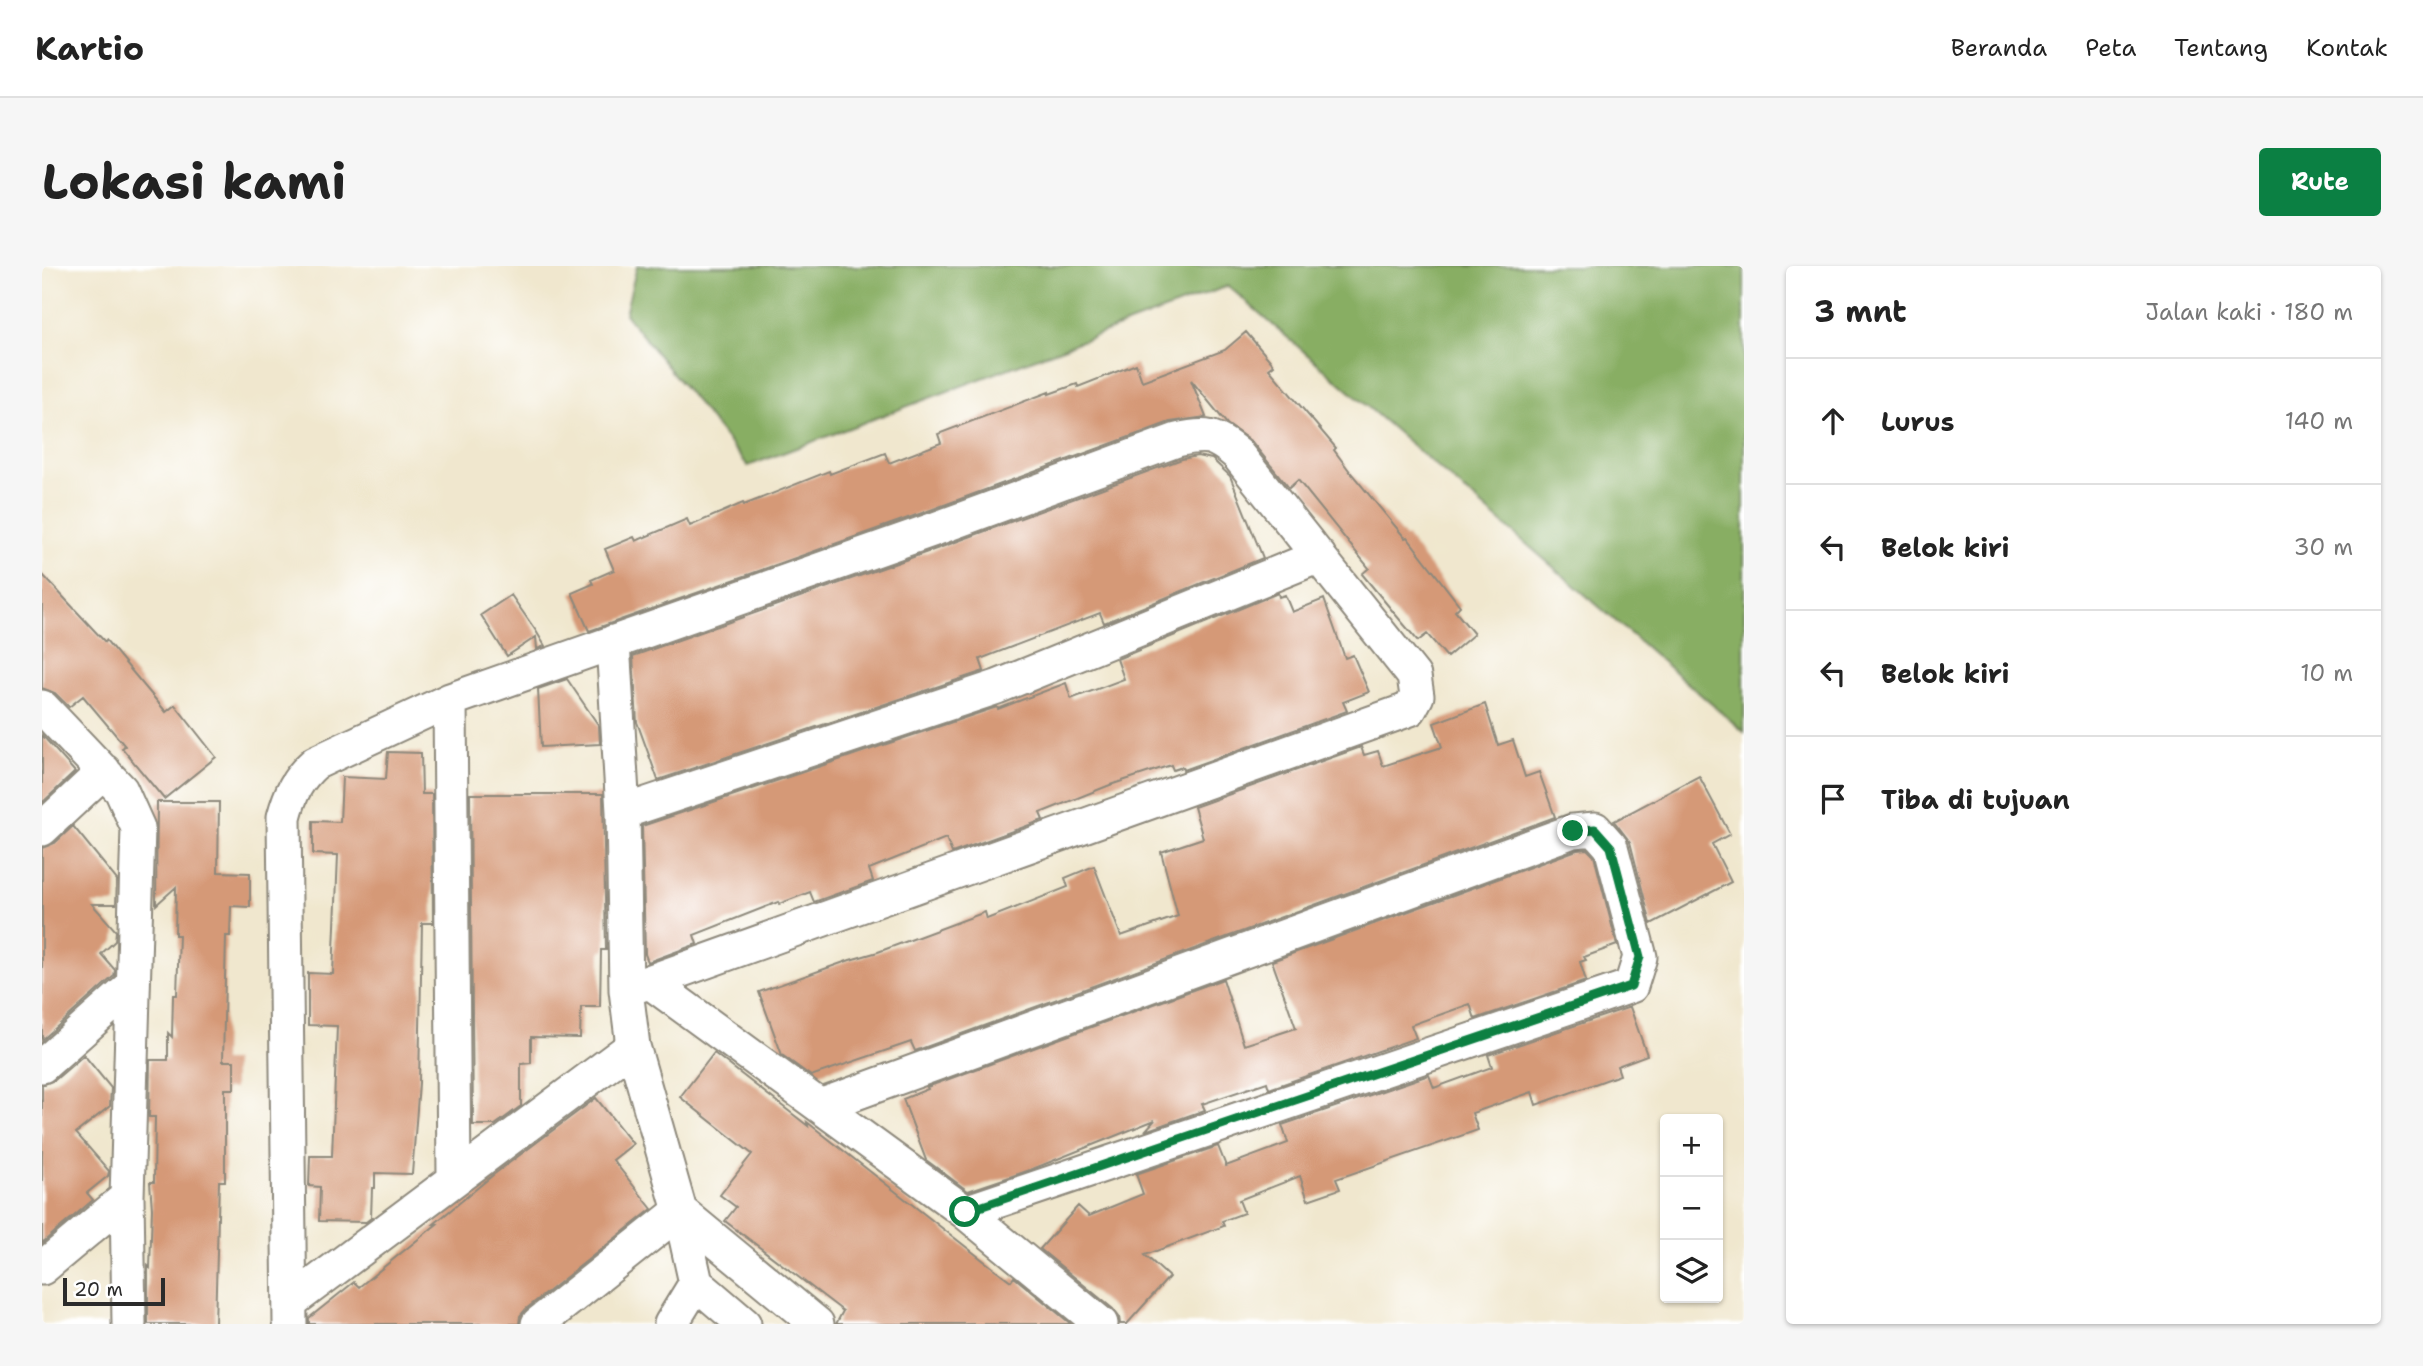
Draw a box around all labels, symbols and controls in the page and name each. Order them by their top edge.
text: Kartio [35,26,144,71]
text: Beranda [1951,32,2047,64]
text: Peta [2085,32,2136,64]
text: Tentang [2174,32,2268,64]
text: Kontak [2306,32,2388,64]
button: Rute [2259,148,2381,216]
text: Lokasi kami [42,149,346,215]
text: 3 mnt [1814,291,1907,332]
text: Jalan kaki · 180 m [2145,297,2353,327]
icon: ahead [1814,402,1852,440]
text: Lurus [1881,404,1954,439]
text: 140 m [2285,406,2353,436]
icon: left [1814,528,1852,566]
text: Belok kiri [1881,530,2010,565]
text: 30 m [2294,532,2353,562]
icon: left [1814,654,1852,692]
text: Belok kiri [1881,656,2010,691]
text: 10 m [2300,658,2353,688]
icon: arrive [1814,780,1852,818]
text: Tiba di tujuan [1881,782,2070,817]
route end [1557,815,1588,846]
map controls [1660,1114,1723,1303]
button: + [1660,1114,1723,1177]
button: − [1660,1177,1723,1240]
route start [949,1196,980,1227]
button: layers [1660,1240,1723,1303]
scale bar [63,1275,164,1307]
text: 20 m [74,1277,123,1302]

